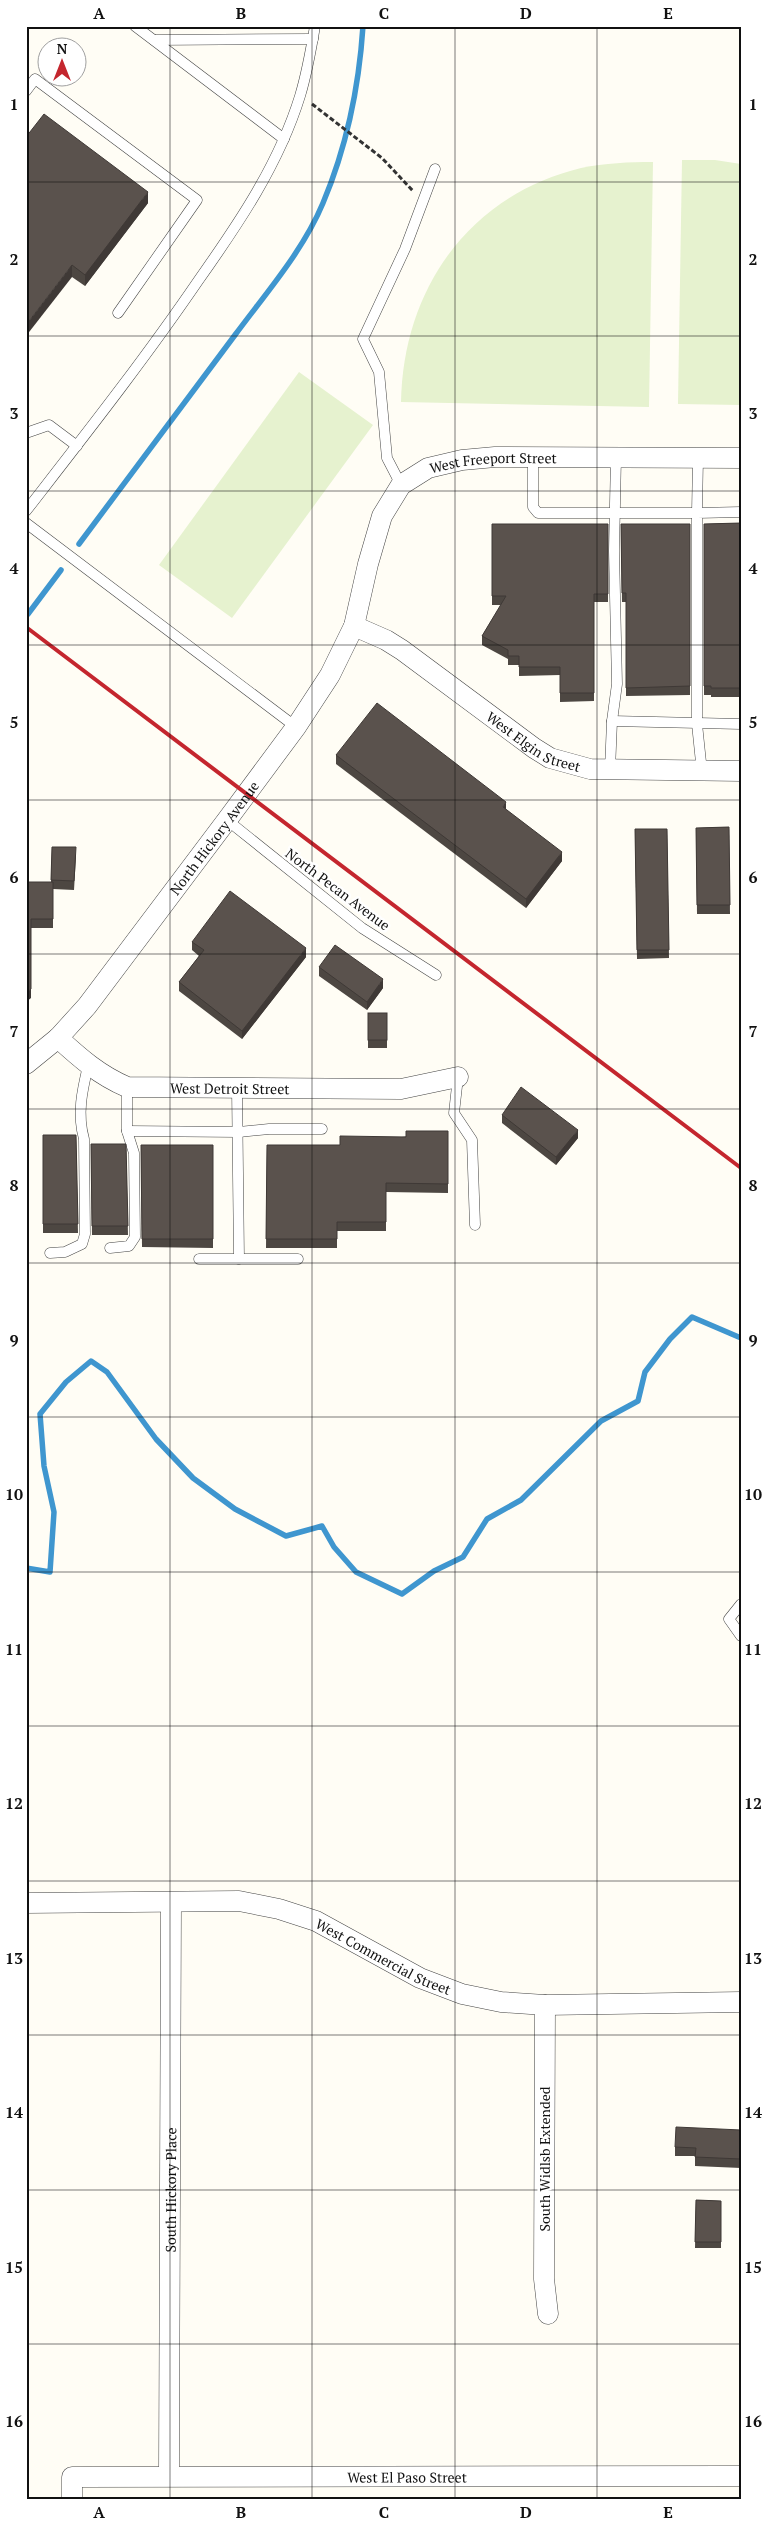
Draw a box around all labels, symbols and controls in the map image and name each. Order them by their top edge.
text: A [93,2,105,24]
text: B [236,2,246,24]
text: C [379,2,389,24]
text: D [520,2,532,24]
text: E [663,2,673,24]
north arrow [38,38,88,88]
text: N [57,39,68,58]
text: 1 [9,93,19,115]
text: 1 [748,93,758,115]
text: 2 [9,248,19,270]
text: 2 [748,248,758,270]
text: 3 [9,402,19,424]
text: 3 [748,402,758,424]
street label: West Freeport Street [427,447,558,477]
text: 4 [9,557,19,579]
text: 4 [748,557,758,579]
street label: West Elgin Street [483,707,584,776]
text: 5 [9,711,19,733]
text: 5 [748,711,758,733]
street label: North Hickory Avenue [165,777,263,898]
street label: North Pecan Avenue [282,843,394,935]
text: 6 [9,866,19,888]
text: 6 [748,866,758,888]
text: 7 [9,1020,19,1042]
text: 7 [748,1020,758,1042]
street label: West Detroit Street [170,1078,290,1098]
text: 8 [9,1174,19,1196]
text: 8 [748,1174,758,1196]
text: 9 [9,1329,19,1351]
text: 9 [748,1329,758,1351]
text: 10 [5,1483,23,1505]
text: 10 [744,1483,762,1505]
text: 11 [5,1638,23,1660]
text: 11 [744,1638,762,1660]
text: 12 [5,1792,23,1814]
text: 12 [744,1792,762,1814]
street label: West Commercial Street [313,1913,455,1999]
text: 13 [5,1947,23,1969]
text: 13 [744,1947,762,1969]
street label: South Widlsb Extended [535,2086,554,2232]
text: 14 [5,2101,23,2123]
text: 14 [744,2101,762,2123]
street label: South Hickory Place [160,2127,180,2253]
text: 15 [5,2256,23,2278]
text: 15 [744,2256,762,2278]
text: 16 [5,2410,23,2432]
text: 16 [744,2410,762,2432]
street label: West El Paso Street [347,2467,468,2486]
text: A [93,2501,105,2523]
text: B [236,2501,246,2523]
text: C [379,2501,389,2523]
text: D [520,2501,532,2523]
text: E [663,2501,673,2523]

